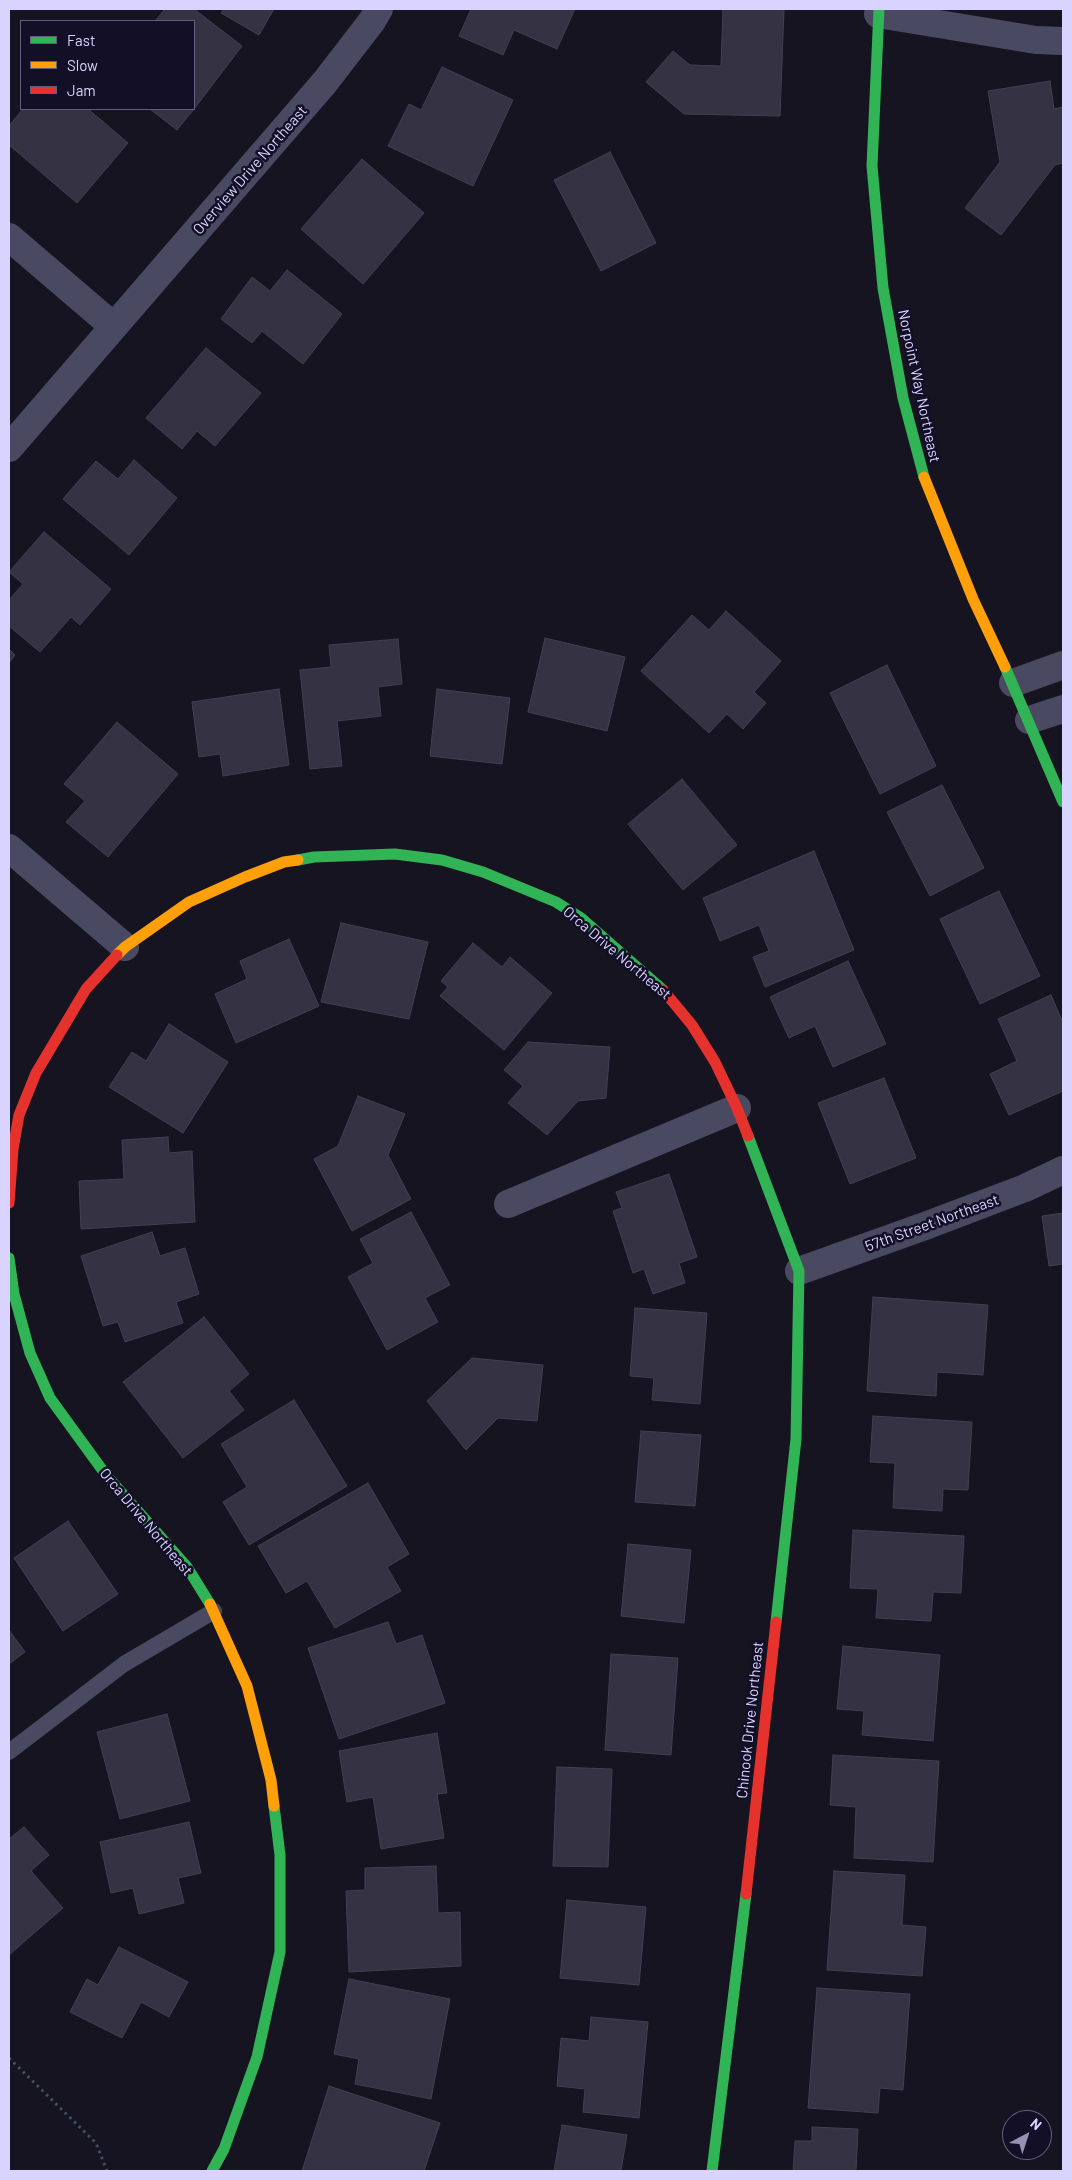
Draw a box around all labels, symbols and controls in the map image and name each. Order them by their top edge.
legend [20,20,195,110]
text: Fast [67,31,95,49]
text: Slow [67,56,98,74]
text: Jam [67,81,96,99]
street label: Overview Drive Northeast [189,102,311,238]
street label: Norpoint Way Northeast [894,308,944,464]
street label: Orca Drive Northeast [559,903,675,1003]
street label: 57th Street Northeast [863,1190,1001,1256]
street label: Orca Drive Northeast [96,1464,196,1580]
street label: Chinook Drive Northeast [733,1641,767,1799]
north arrow [1002,2110,1052,2160]
text: N [1027,2114,1045,2133]

